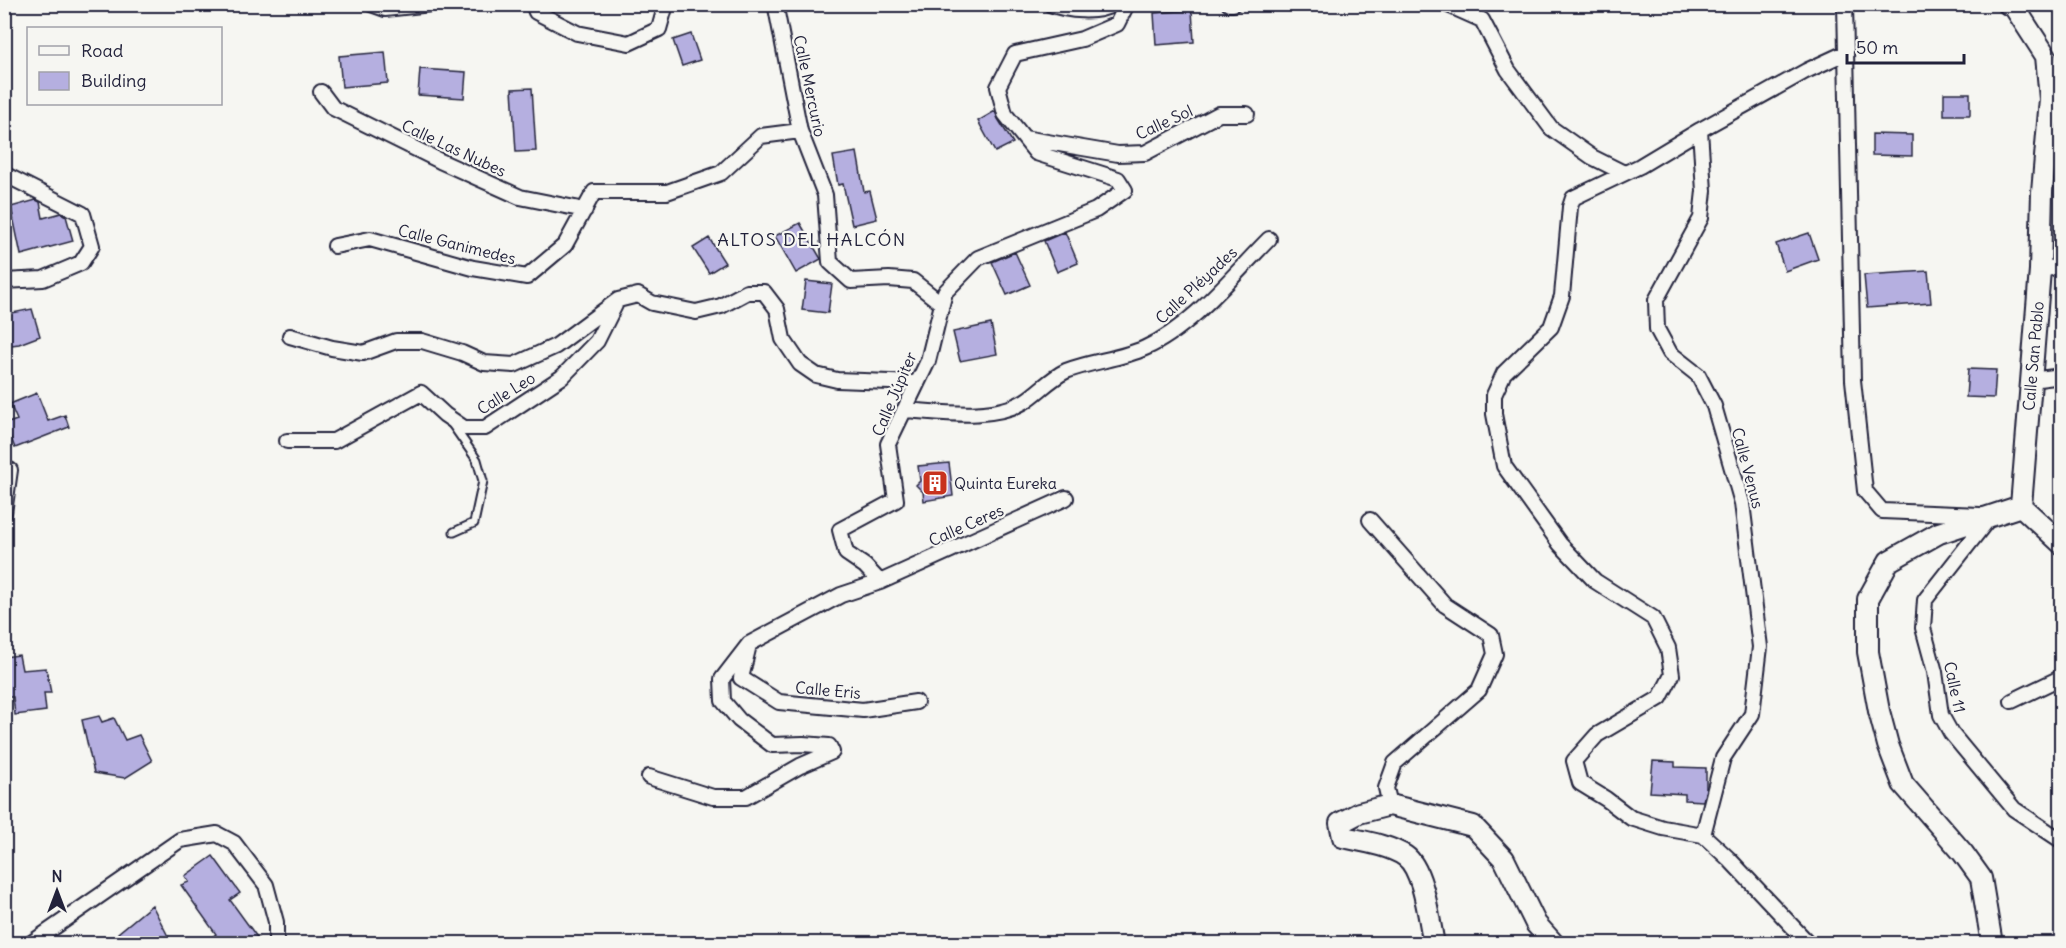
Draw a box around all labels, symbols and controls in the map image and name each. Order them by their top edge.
legend [27,27,222,105]
scale bar [1847,27,1964,65]
street label: Calle Mercurio [789,33,831,139]
text: 50 m [1856,36,1898,59]
text: Road [81,39,124,62]
text: Building [81,69,146,92]
street label: Calle Sol [1132,100,1196,144]
street label: Calle Las Nubes [399,115,509,181]
street label: Calle Ganimedes [396,220,518,268]
district label: ALTOS DEL HALCÓN [717,228,907,251]
street label: Calle Pléyades [1151,242,1241,328]
street label: Calle San Pablo [2018,300,2048,412]
street label: Calle Júpiter [867,348,921,439]
street label: Calle Leo [473,367,539,419]
street label: Calle Venus [1728,425,1768,511]
building icon: Quinta Eureka [920,468,950,498]
place label: Quinta Eureka [954,473,1057,493]
street label: Calle Ceres [925,500,1007,550]
street label: Calle 11 [1940,660,1970,714]
street label: Calle Eris [794,677,862,703]
north arrow [27,861,87,921]
text: N [51,866,63,886]

